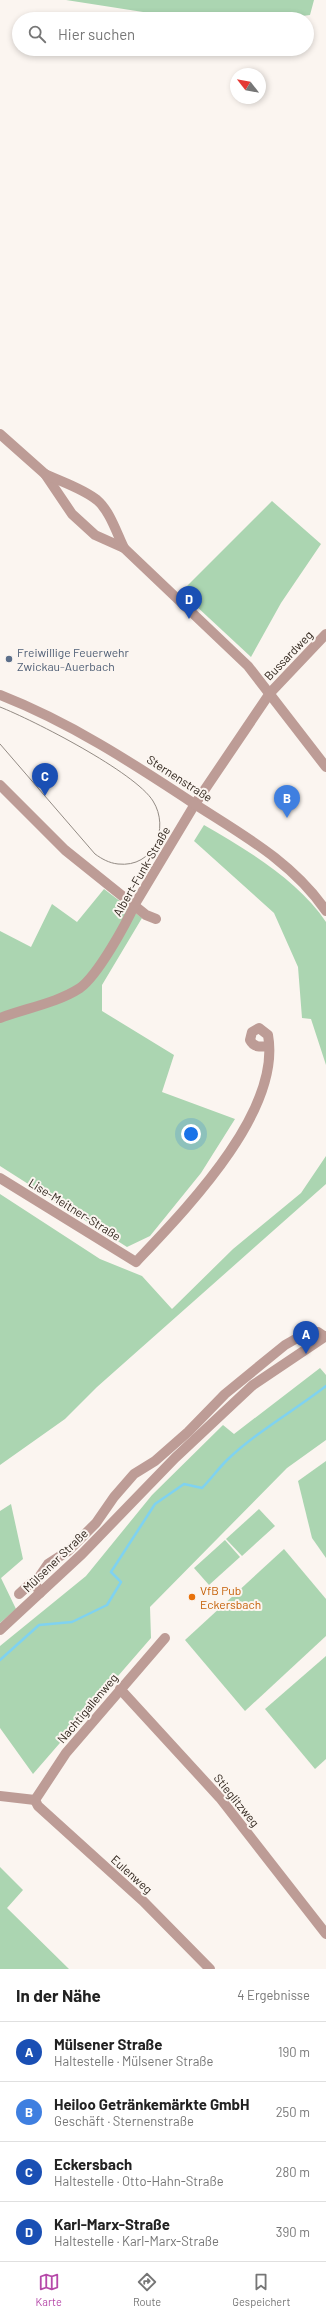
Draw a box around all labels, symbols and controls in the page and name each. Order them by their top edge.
search box [12,12,314,56]
icon: search [26,23,48,45]
text: Hier suchen [58,25,135,43]
north arrow [230,68,266,104]
pin: D [176,586,202,619]
street label: Bussardweg [261,627,315,683]
place label: Freiwillige Feuerwehr Zwickau-Auerbach [17,645,130,673]
marker: Freiwillige Feuerwehr Zwickau-Auerbach [4,654,14,664]
street label: Sternenstraße [145,752,215,804]
pin: C [32,763,58,796]
pin: B [274,785,300,818]
street label: Albert-Funk-Straße [110,824,172,918]
your location [181,1124,201,1144]
street label: Lise-Meitner-Straße [26,1175,124,1243]
pin: A [293,1321,319,1354]
street label: Mülsener Straße [20,1526,90,1594]
place label: VfB Pub Eckersbach [200,1583,261,1611]
marker: VfB Pub Eckersbach [187,1592,197,1602]
street label: Nachtigallenweg [54,1670,120,1746]
street label: Stieglitzweg [211,1771,263,1829]
street label: Eulenweg [109,1852,155,1896]
text: In der Nähe [16,1985,101,2005]
text: 4 Ergebnisse [237,1987,310,2003]
text: Mülsener Straße [54,2035,162,2053]
text: A [25,2044,33,2060]
text: 190 m [278,2044,310,2060]
text: Haltestelle · Mülsener Straße [54,2053,214,2069]
text: Heiloo Getränkemärkte GmbH [54,2095,250,2113]
text: B [25,2104,33,2120]
text: 250 m [276,2104,310,2120]
text: Geschäft · Sternenstraße [54,2113,194,2129]
text: Eckersbach [54,2155,132,2173]
text: C [25,2164,33,2180]
text: 280 m [276,2164,310,2180]
text: Haltestelle · Otto-Hahn-Straße [54,2173,224,2189]
text: Karl-Marx-Straße [54,2215,170,2233]
text: D [25,2224,33,2240]
text: 390 m [276,2224,310,2240]
text: Haltestelle · Karl-Marx-Straße [54,2233,219,2249]
tab: Karte [36,2271,62,2308]
tab: Route [133,2271,161,2308]
tab: Gespeichert [232,2271,290,2308]

